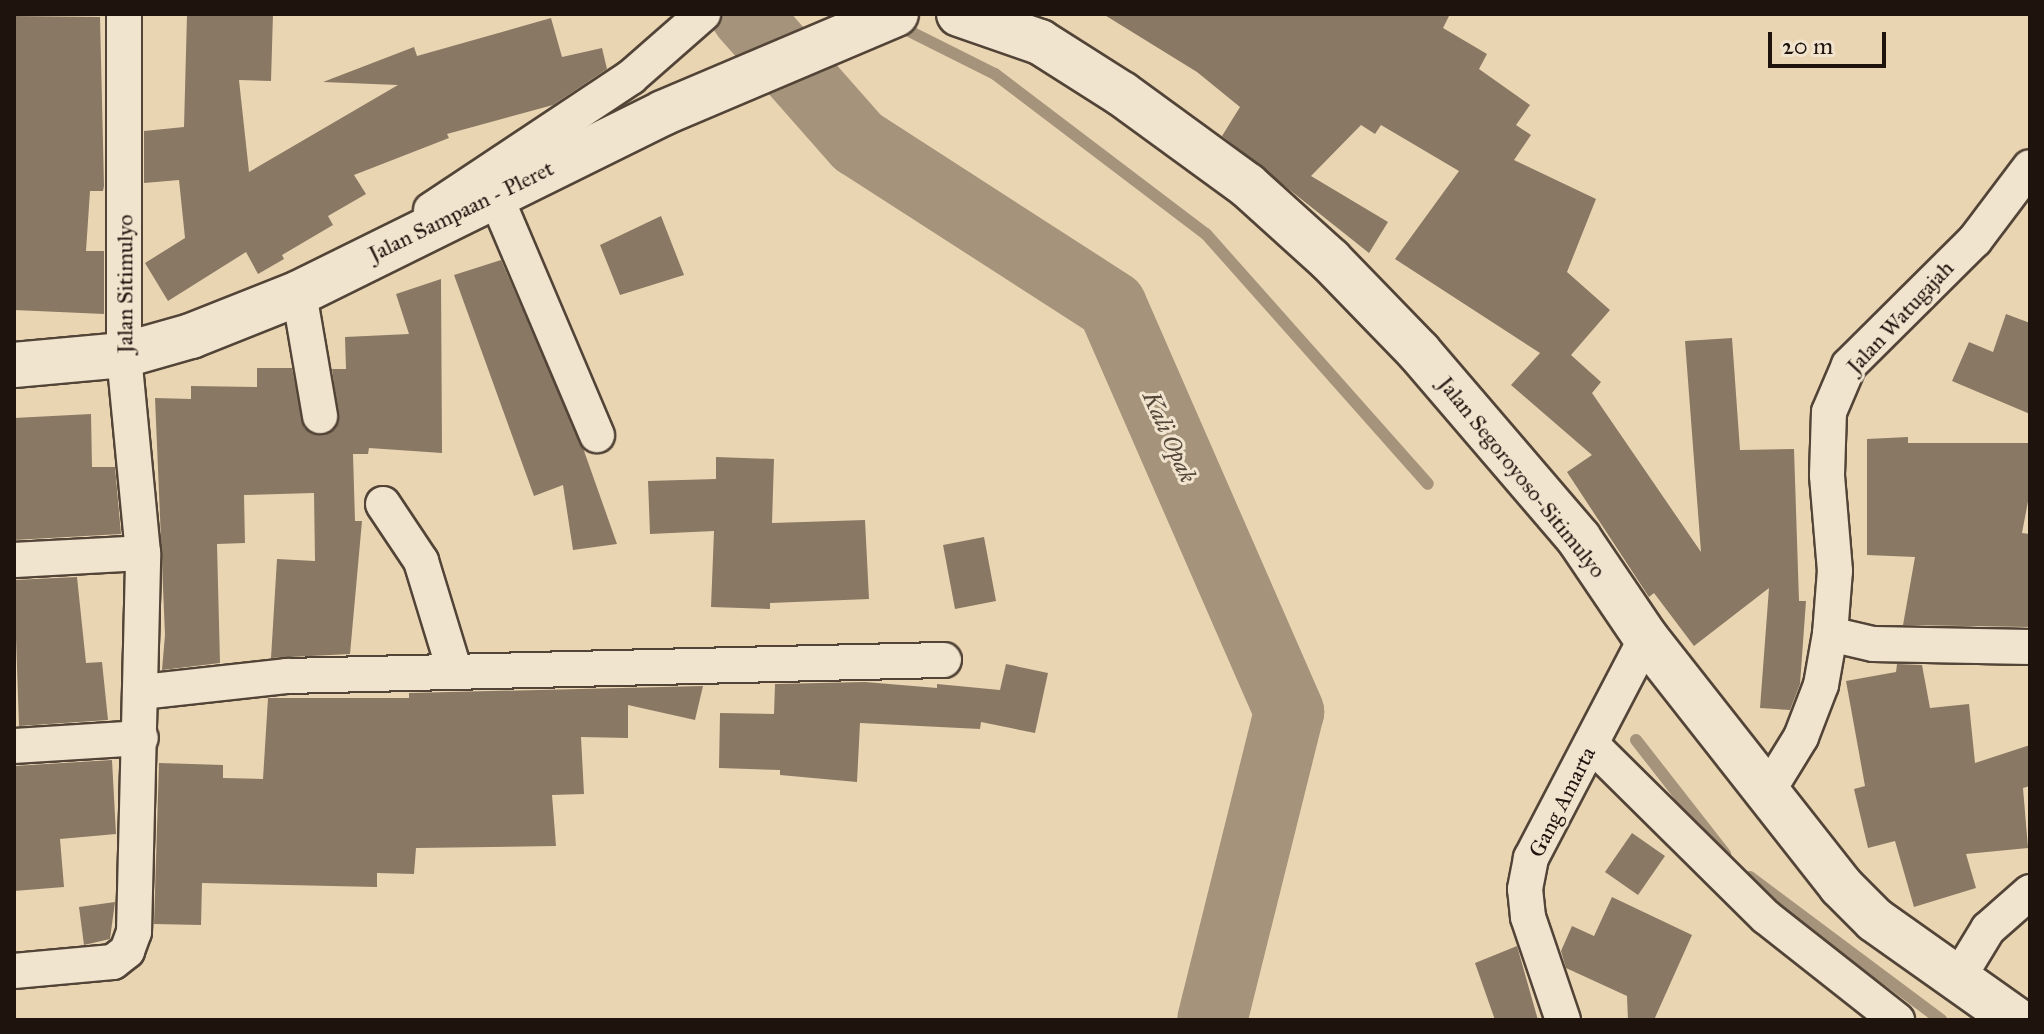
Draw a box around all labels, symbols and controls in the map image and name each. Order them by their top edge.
scale bar [1772,16,1890,66]
text: 20 m [1782,31,1833,61]
street label: Jalan Sampaan - Pleret [364,155,558,267]
street label: Jalan Sitimulyo [112,214,138,354]
street label: Jalan Watugajah [1841,255,1959,379]
street label: Jalan Segoroyoso-Sitimulyo [1433,371,1611,583]
water label: Kali Opak [1136,387,1202,487]
street label: Gang Amarta [1523,742,1601,862]

